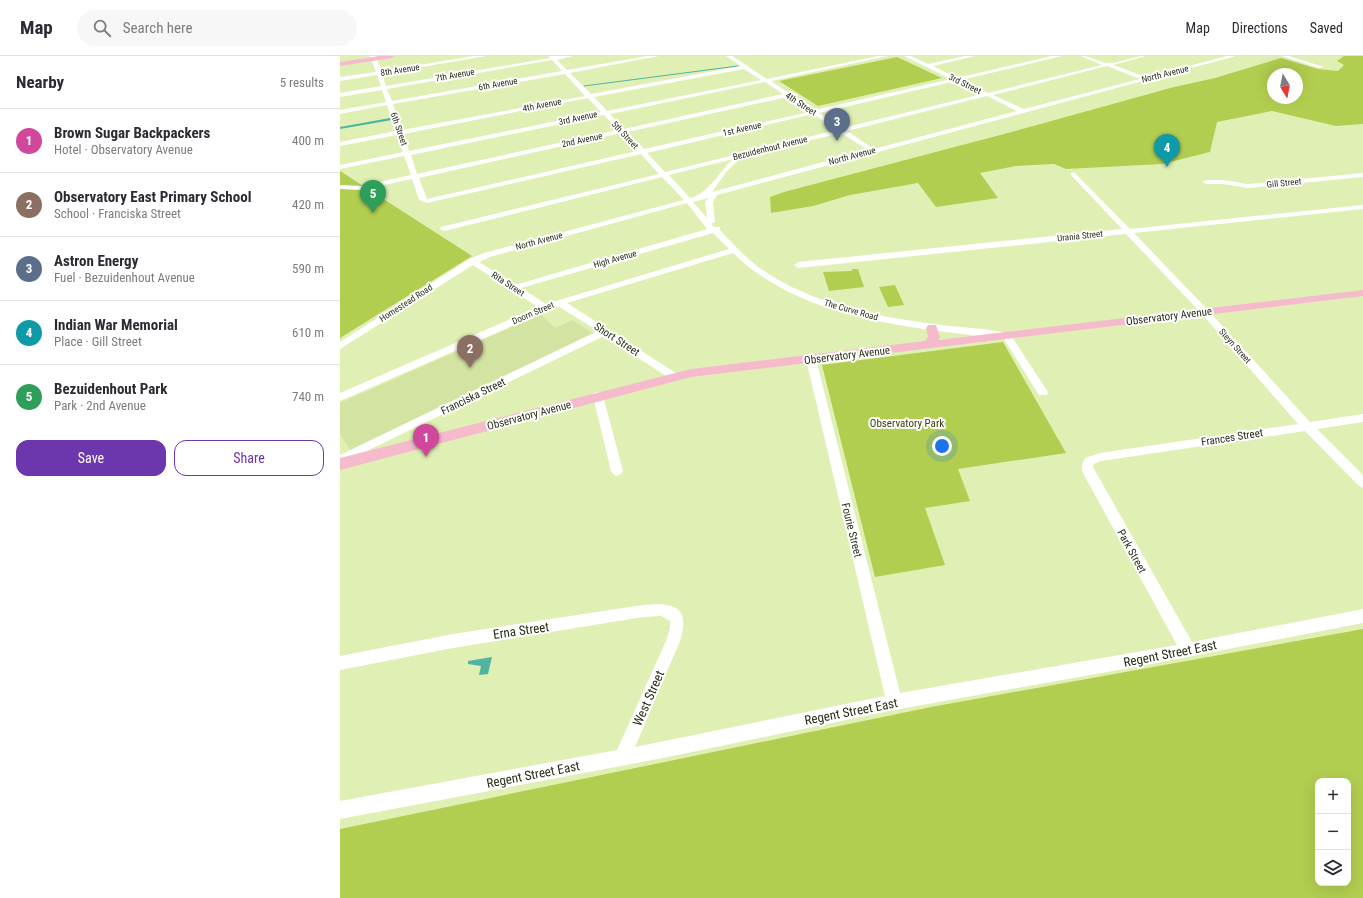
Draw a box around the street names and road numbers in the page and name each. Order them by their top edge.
street label: 8th Avenue [380,62,420,78]
street label: North Avenue [1140,63,1190,85]
street label: 7th Avenue [435,67,475,83]
street label: 3rd Street [947,72,983,96]
street label: 6th Avenue [478,76,518,92]
street label: 4th Street [784,90,819,118]
street label: 4th Avenue [522,96,562,114]
street label: 3rd Avenue [558,109,598,127]
street label: 6th Street [389,111,409,147]
street label: 5th Street [610,119,641,151]
street label: 1st Avenue [722,120,762,138]
street label: 2nd Avenue [561,131,603,149]
street label: Bezuidenhout Avenue [732,134,808,162]
street label: North Avenue [828,145,876,167]
street label: Gill Street [1266,176,1302,190]
street label: Urania Street [1057,229,1104,243]
street label: North Avenue [515,230,563,252]
street label: High Avenue [592,248,638,270]
street label: Rita Street [490,270,527,298]
street label: Homestead Road [378,282,434,324]
street label: The Curve Road [823,298,879,322]
street label: Doorn Street [511,300,556,326]
street label: Observatory Avenue [1125,305,1213,328]
street label: Short Street [592,320,642,359]
street label: Steyn Street [1217,327,1253,365]
street label: Observatory Avenue [803,344,891,367]
street label: Franciska Street [439,375,508,418]
street label: Observatory Avenue [486,398,573,433]
street label: Frances Street [1200,426,1264,449]
street label: Fourie Street [839,502,865,559]
street label: Park Street [1114,527,1149,575]
street label: Erna Street [492,619,550,642]
street label: Regent Street East [1122,637,1218,670]
street label: West Street [630,668,667,728]
street label: Regent Street East [803,695,899,728]
street label: Regent Street East [485,758,581,791]

